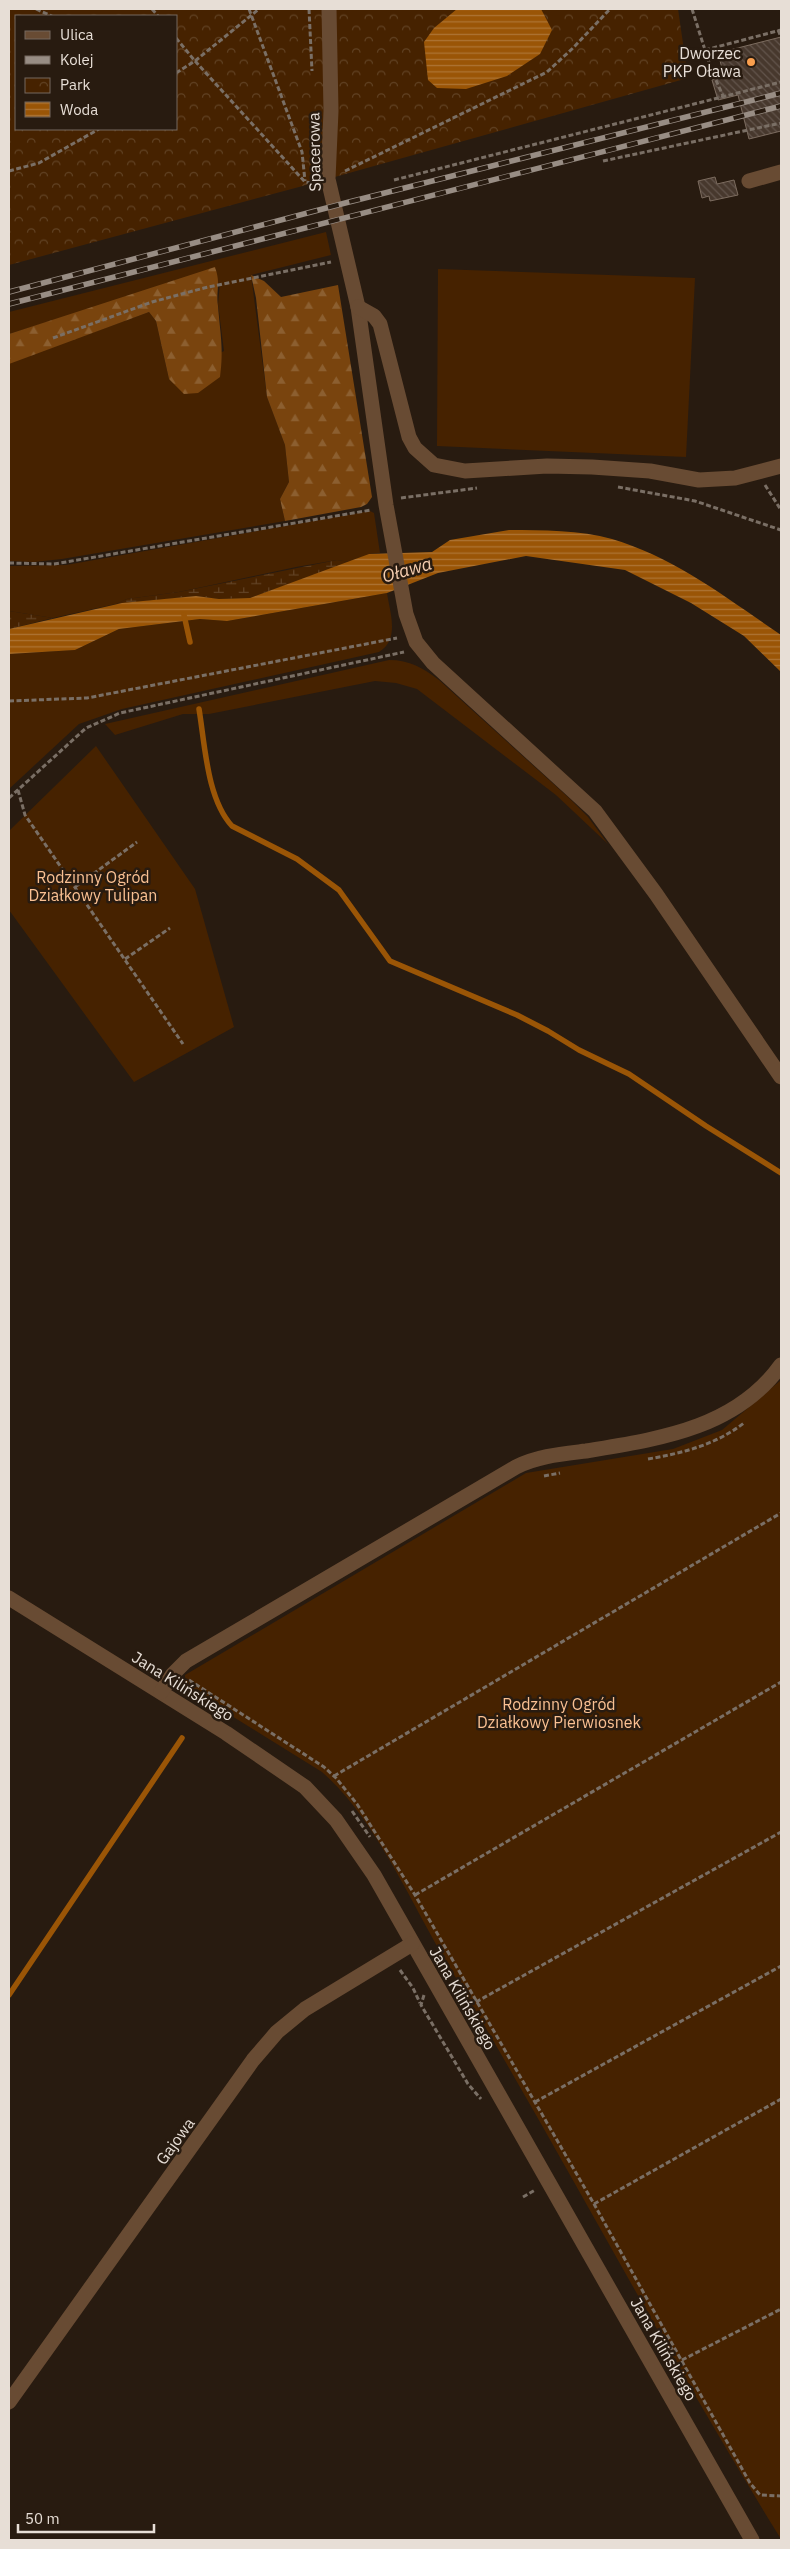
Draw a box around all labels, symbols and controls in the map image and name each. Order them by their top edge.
legend [15,15,178,130]
text: Ulica [60,25,94,44]
place label: Dworzec PKP Oława [663,43,741,81]
text: Kolej [60,50,94,69]
marker: Dworzec PKP Oława [745,56,757,68]
text: Park [60,75,90,94]
text: Woda [60,100,98,119]
street label: Spacerowa [303,112,325,192]
water label: Oława [379,551,435,588]
park label: Rodzinny Ogród Działkowy Tulipan [29,867,157,905]
street label: Jana Kilińskiego [129,1647,238,1725]
park label: Rodzinny Ogród Działkowy Pierwiosnek [477,1694,642,1732]
street label: Jana Kilińskiego [425,1943,501,2053]
street label: Gajowa [151,2113,199,2168]
street label: Jana Kilińskiego [626,2294,702,2404]
scale bar [18,2502,154,2534]
text: 50 m [25,2509,60,2528]

